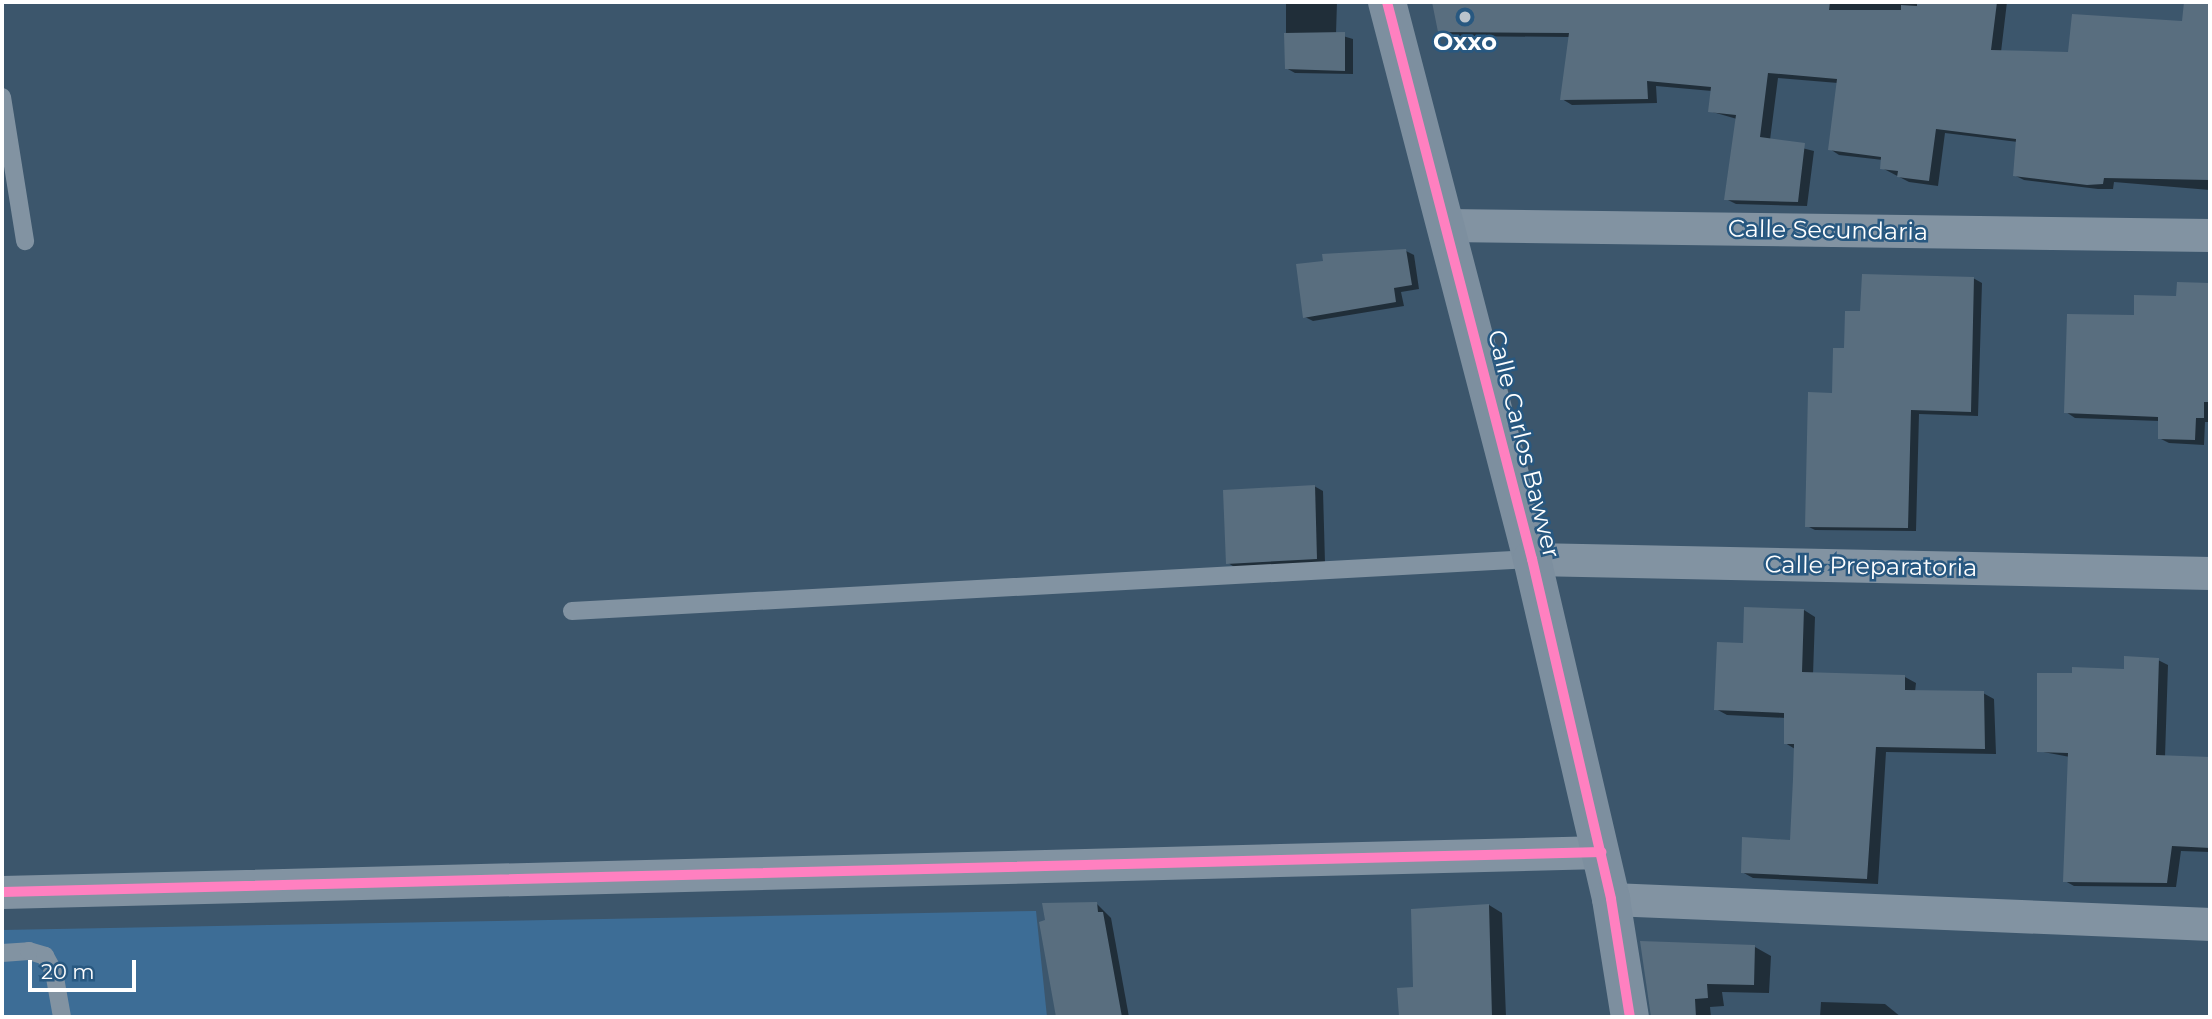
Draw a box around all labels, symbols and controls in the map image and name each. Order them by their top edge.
marker: Oxxo [1457,9,1473,25]
place label: Oxxo [1433,28,1497,56]
street label: Calle Secundaria [1728,214,1928,246]
street label: Calle Carlos Bawver [1482,327,1566,561]
street label: Calle Preparatoria [1764,550,1978,582]
scale bar [32,946,140,990]
text: 20 m [41,959,95,984]

